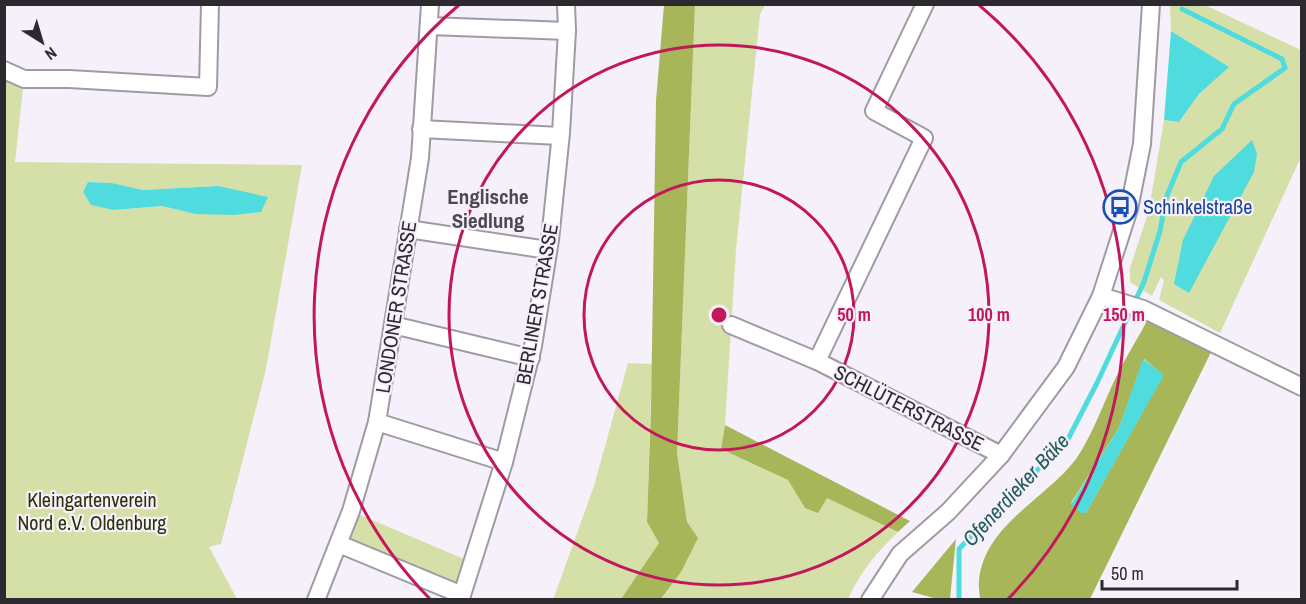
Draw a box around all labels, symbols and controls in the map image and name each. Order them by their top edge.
north arrow [12,12,72,72]
text: N [41,42,61,66]
district label: Englische Siedlung [447,182,529,235]
bus stop icon: Schinkelstraße [1102,189,1138,225]
place label: Schinkelstraße [1143,193,1252,220]
street label: LONDONER STRASSE [369,219,422,395]
street label: BERLINER STRASSE [509,221,564,387]
text: 50 m [837,302,871,327]
text: 100 m [968,302,1010,327]
text: 150 m [1103,302,1145,327]
centre of rings [709,305,729,325]
street label: SCHLÜTERSTRASSE [830,358,989,457]
water label: Ofenerdieker Bäke [956,427,1076,552]
park label: Kleingartenverein Nord e.V. Oldenburg [18,486,166,536]
scale bar [1102,553,1237,591]
text: 50 m [1111,561,1144,586]

